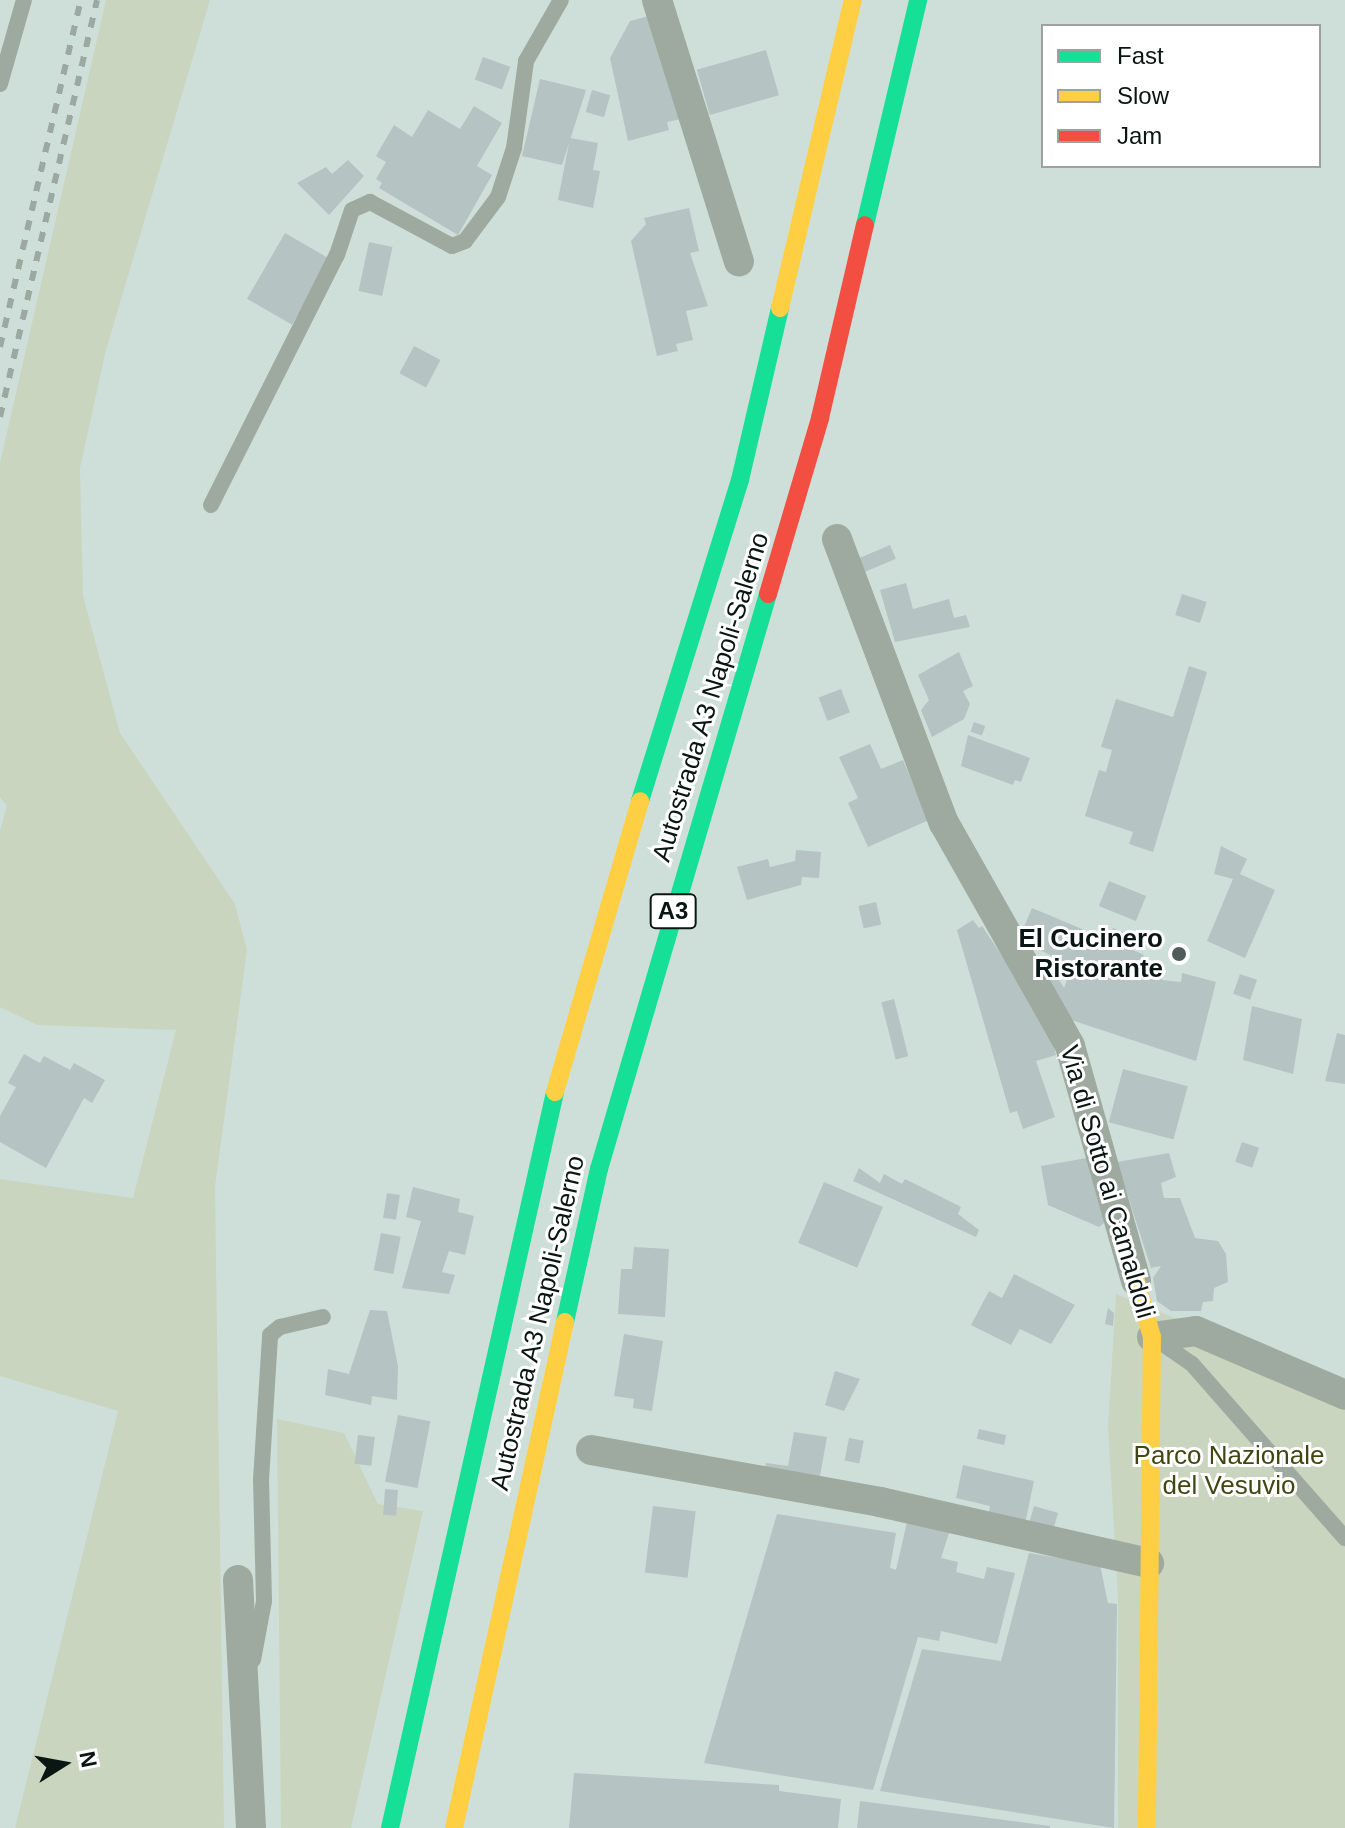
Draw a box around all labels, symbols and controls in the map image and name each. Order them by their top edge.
legend [1041,24,1321,168]
text: Fast [1117,42,1164,69]
text: Slow [1117,82,1169,109]
text: Jam [1117,122,1162,149]
street label: Autostrada A3 Napoli-Salerno [646,528,776,866]
road number: A3 [649,891,697,931]
place label: El Cucinero Ristorante [1019,923,1163,984]
marker: El Cucinero Ristorante [1170,945,1188,963]
street label: Via di Sotto ai Camaldoli [1053,1042,1161,1322]
street label: Autostrada A3 Napoli-Salerno [484,1152,592,1494]
park label: Parco Nazionale del Vesuvio [1134,1440,1324,1502]
north arrow [24,1724,104,1804]
text: N [74,1749,102,1770]

